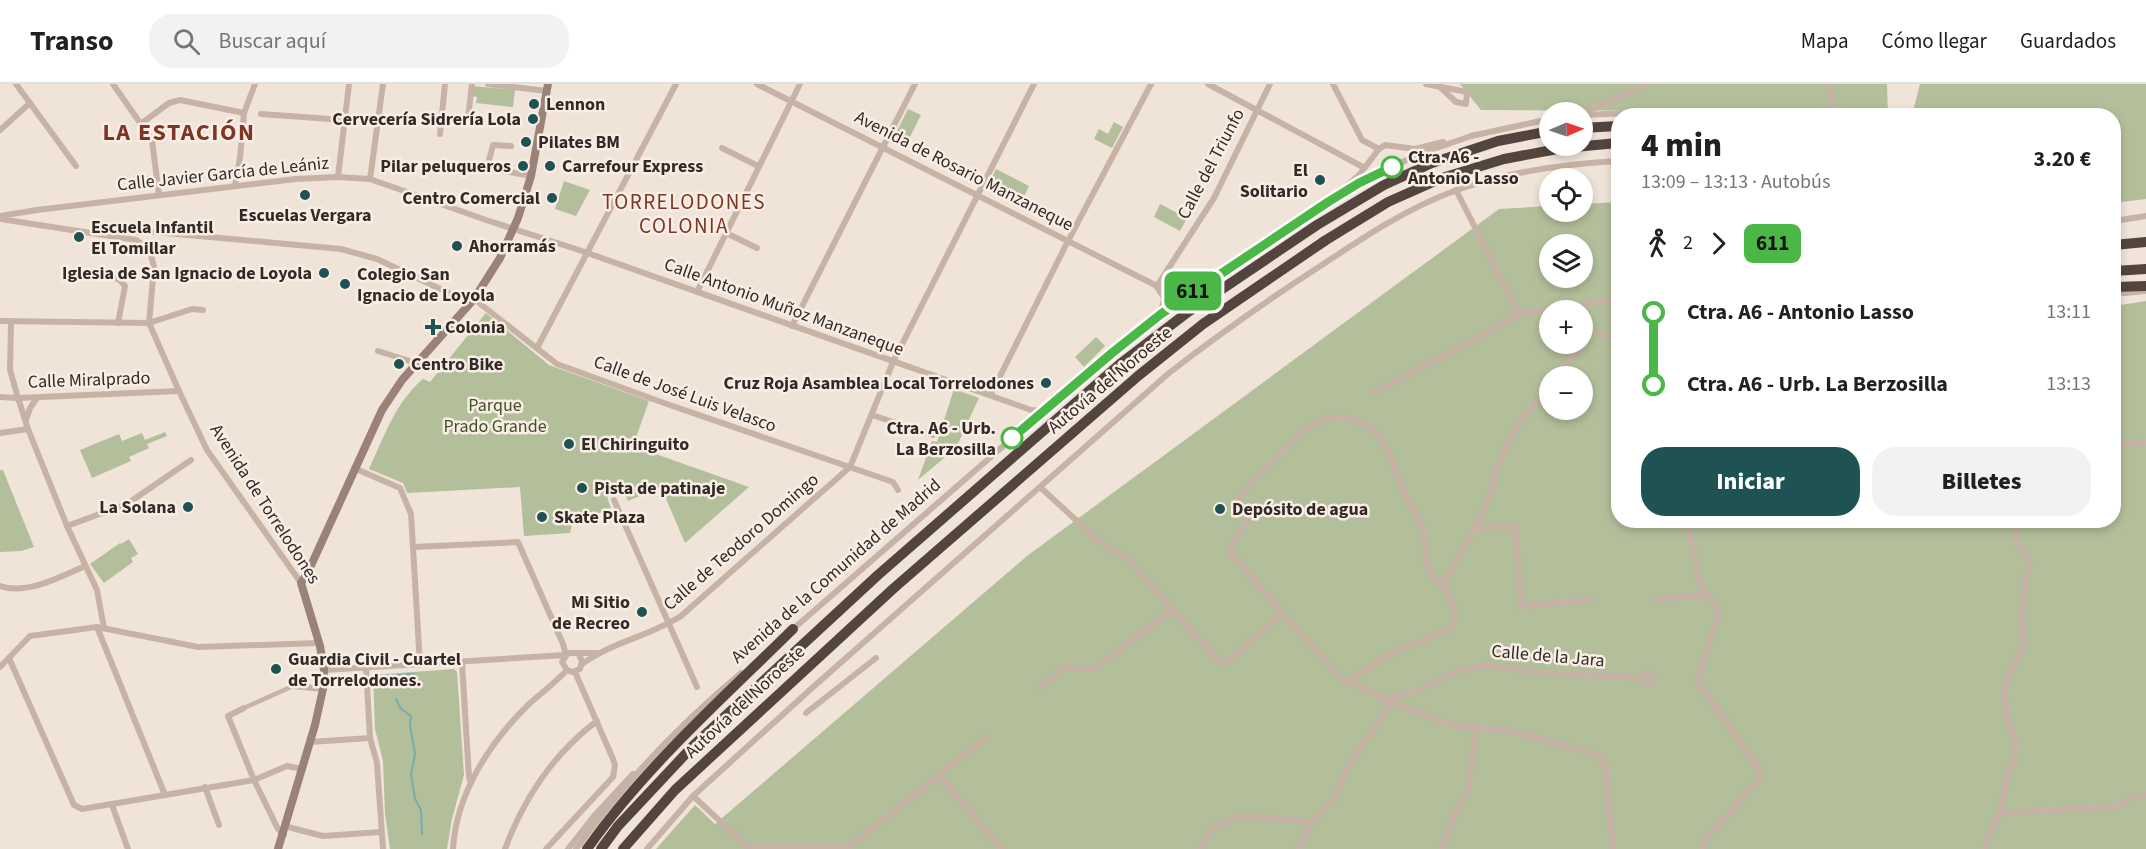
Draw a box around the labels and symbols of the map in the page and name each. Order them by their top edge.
place label: Lennon [546,92,605,117]
marker: Lennon [527,97,541,111]
north arrow [1539,102,1593,156]
street label: Calle del Triunfo [1171,104,1251,224]
street label: Avenida de Rosario Manzaneque [850,105,1078,237]
place label: Cervecería Sidrería Lola [332,107,521,132]
marker: Cervecería Sidrería Lola [526,112,540,126]
district label: LA ESTACIÓN [103,115,255,150]
place label: Pilates BM [538,130,620,155]
marker: Pilates BM [519,135,533,149]
place label: Ctra. A6 - Antonio Lasso [1407,145,1519,191]
street label: Calle Javier García de Leániz [116,150,330,198]
place label: Pilar peluqueros [380,154,511,179]
place label: Carrefour Express [562,154,703,179]
marker: Ctra. A6 - Antonio Lasso [1381,156,1403,178]
place label: El Solitario [1240,158,1308,204]
marker: Pilar peluqueros [516,159,530,173]
marker: Carrefour Express [543,159,557,173]
marker: El Solitario [1313,173,1327,187]
place label: Centro Comercial [402,186,540,211]
district label: TORRELODONES COLONIA [602,187,766,241]
marker: Escuelas Vergara [298,188,312,202]
marker: Centro Comercial [545,191,559,205]
place label: Escuelas Vergara [239,203,371,228]
place label: Escuela Infantil El Tomillar [91,215,213,261]
marker: Escuela Infantil El Tomillar [72,230,86,244]
place label: Ahorramás [468,234,556,259]
marker: Ahorramás [450,239,464,253]
street label: Calle Antonio Muñoz Manzaneque [661,252,907,362]
place label: Iglesia de San Ignacio de Loyola [62,261,312,286]
place label: Colegio San Ignacio de Loyola [357,262,495,308]
marker: Iglesia de San Ignacio de Loyola [317,266,331,280]
line badge: 611 [1158,272,1228,310]
marker: Colegio San Ignacio de Loyola [338,277,352,291]
place label: Colonia [445,315,505,340]
marker: Colonia [426,320,440,334]
street label: Autovía del Noroeste [1042,320,1178,440]
street label: Calle de José Luis Velasco [590,349,780,439]
place label: Centro Bike [411,352,503,377]
marker: Centro Bike [392,357,406,371]
street label: Calle Miralprado [27,365,151,395]
place label: Cruz Roja Asamblea Local Torrelodones [724,371,1034,396]
marker: Cruz Roja Asamblea Local Torrelodones [1039,376,1053,390]
park label: Parque Prado Grande [443,393,547,439]
place label: Ctra. A6 - Urb. La Berzosilla [886,416,996,462]
street label: Avenida de Torrelodones [204,419,326,589]
marker: Ctra. A6 - Urb. La Berzosilla [1001,427,1023,449]
place label: El Chiringuito [581,432,689,457]
marker: El Chiringuito [562,437,576,451]
street label: Calle de Teodoro Domingo [658,467,824,617]
street label: Avenida de la Comunidad de Madrid [726,473,946,669]
place label: Pista de patinaje [594,476,725,501]
marker: Pista de patinaje [575,481,589,495]
place label: La Solana [99,495,176,520]
place label: Depósito de agua [1232,497,1368,522]
marker: La Solana [181,500,195,514]
marker: Depósito de agua [1213,502,1227,516]
place label: Skate Plaza [554,505,645,530]
marker: Skate Plaza [535,510,549,524]
place label: Mi Sitio de Recreo [552,590,630,636]
marker: Mi Sitio de Recreo [635,605,649,619]
street label: Calle de la Jara [1490,639,1606,673]
street label: Autovía del Noroeste [680,640,811,764]
place label: Guardia Civil - Cuartel de Torrelodones. [288,647,461,693]
marker: Guardia Civil - Cuartel de Torrelodones. [269,662,283,676]

